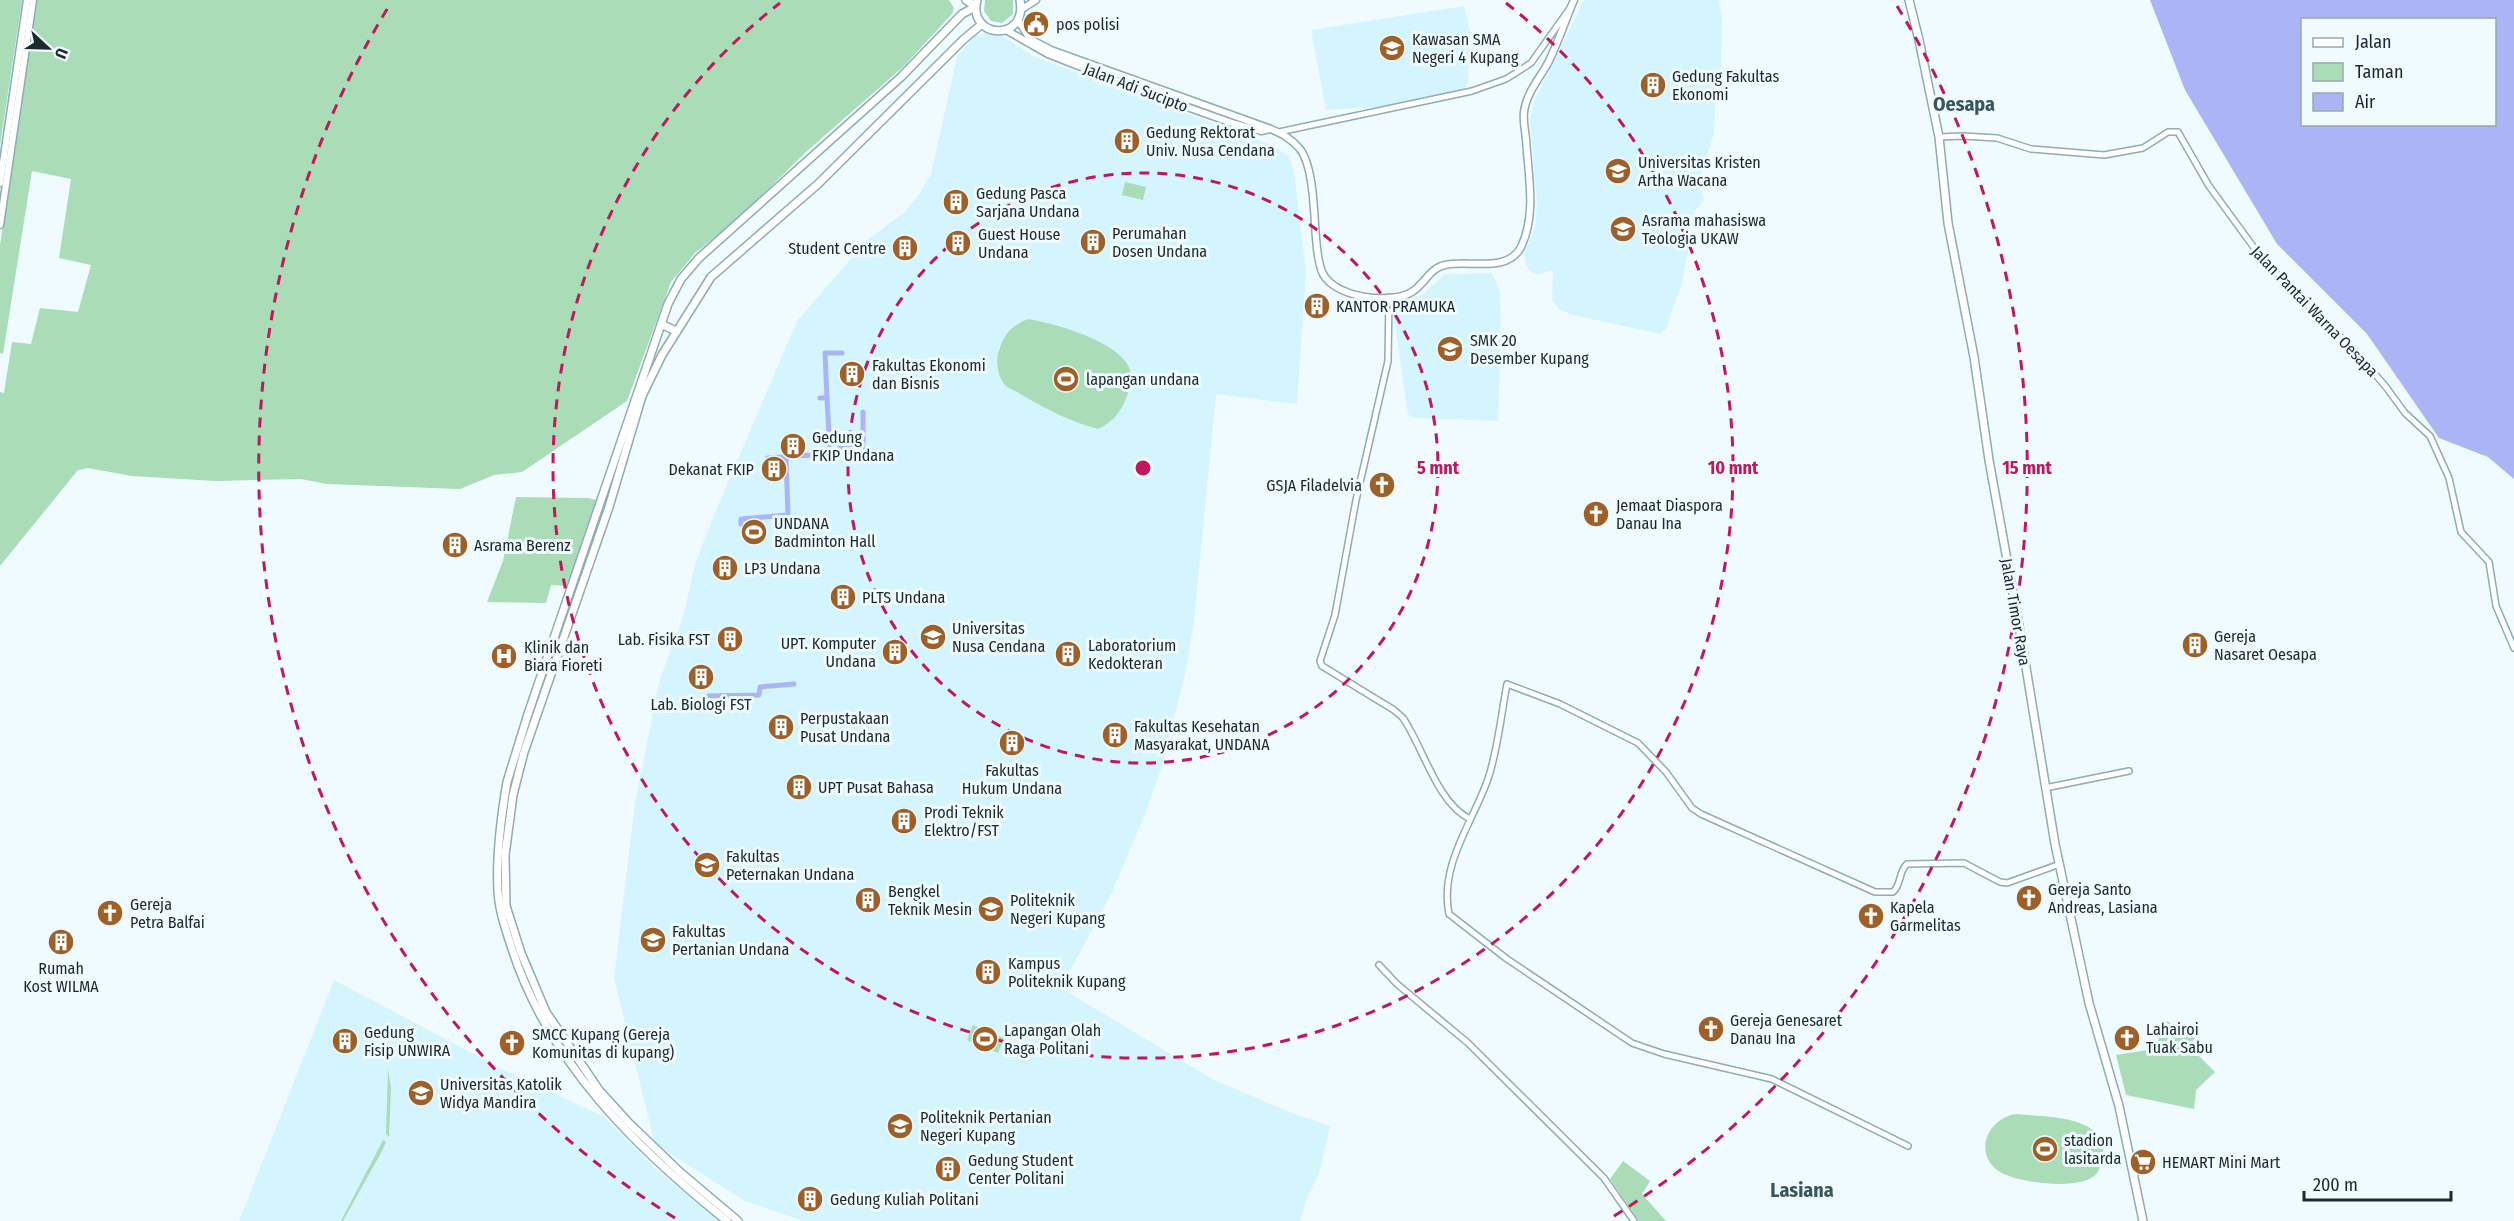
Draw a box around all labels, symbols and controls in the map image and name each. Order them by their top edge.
public building icon: pos polisi [1021,9,1051,39]
place label: pos polisi [1056,15,1120,34]
north arrow [18,18,78,78]
legend [2301,18,2496,126]
place label: Kawasan SMA Negeri 4 Kupang [1412,30,1519,67]
text: Jalan [2355,31,2392,53]
school or university icon: Kawasan SMA Negeri 4 Kupang [1377,33,1407,63]
text: U [51,46,72,61]
street label: Jalan Adi Sucipto [1081,59,1191,116]
text: Taman [2355,61,2403,83]
place label: Gedung Fakultas Ekonomi [1672,67,1779,104]
building icon: Gedung Fakultas Ekonomi [1638,70,1668,100]
text: Air [2355,91,2376,113]
district label: Oesapa [1933,92,1995,116]
place label: Gedung Rektorat Univ. Nusa Cendana [1146,123,1275,160]
building icon: Gedung Rektorat Univ. Nusa Cendana [1112,126,1142,156]
place label: Universitas Kristen Artha Wacana [1638,153,1761,190]
school or university icon: Universitas Kristen Artha Wacana [1603,156,1633,186]
place label: Gedung Pasca Sarjana Undana [976,184,1080,221]
building icon: Gedung Pasca Sarjana Undana [941,187,971,217]
place label: Asrama mahasiswa Teologia UKAW [1642,211,1766,248]
school or university icon: Asrama mahasiswa Teologia UKAW [1608,214,1638,244]
place label: Perumahan Dosen Undana [1112,224,1207,261]
place label: Guest House Undana [978,225,1061,262]
building icon: Perumahan Dosen Undana [1078,227,1108,257]
building icon: Guest House Undana [943,228,973,258]
building icon: Student Centre [890,233,920,263]
place label: Student Centre [788,239,886,258]
street label: Jalan Pantai Warna Oesapa [2247,242,2382,381]
building icon: KANTOR PRAMUKA [1302,291,1332,321]
place label: KANTOR PRAMUKA [1336,297,1456,316]
place label: SMK 20 Desember Kupang [1470,331,1589,368]
school or university icon: SMK 20 Desember Kupang [1435,334,1465,364]
place label: Fakultas Ekonomi dan Bisnis [872,356,986,393]
building icon: Fakultas Ekonomi dan Bisnis [837,359,867,389]
sports icon: lapangan undana [1051,364,1081,394]
place label: lapangan undana [1086,370,1200,389]
place label: Gedung FKIP Undana [812,428,894,465]
building icon: Gedung FKIP Undana [778,431,808,461]
building icon: Dekanat FKIP [759,454,789,484]
text: 5 mnt [1417,457,1460,479]
text: 10 mnt [1708,457,1759,479]
text: 15 mnt [2002,457,2053,479]
centre of rings [1133,458,1153,478]
place label: Dekanat FKIP [668,460,754,479]
church icon: GSJA Filadelvia [1367,470,1397,500]
place label: GSJA Filadelvia [1266,476,1362,495]
place label: Jemaat Diaspora Danau Ina [1616,496,1723,533]
church icon: Jemaat Diaspora Danau Ina [1581,499,1611,529]
place label: UNDANA Badminton Hall [774,514,875,551]
sports icon: UNDANA Badminton Hall [739,517,769,547]
building icon: Asrama Berenz [440,530,470,560]
place label: Asrama Berenz [474,536,571,555]
building icon: LP3 Undana [710,553,740,583]
street label: Jalan Timor Raya [1997,557,2034,667]
place label: LP3 Undana [744,559,821,578]
building icon: PLTS Undana [828,582,858,612]
place label: PLTS Undana [862,588,946,607]
place label: Universitas Nusa Cendana [952,619,1045,656]
school or university icon: Universitas Nusa Cendana [918,622,948,652]
building icon: Lab. Fisika FST [715,624,745,654]
place label: Gereja Nasaret Oesapa [2214,627,2317,664]
place label: Lab. Fisika FST [618,630,711,649]
building icon: Gereja Nasaret Oesapa [2180,630,2210,660]
place label: UPT. Komputer Undana [781,634,876,671]
place label: Laboratorium Kedokteran [1088,636,1176,673]
building icon: UPT. Komputer Undana [880,637,910,667]
place label: Klinik dan Biara Fioreti [524,638,603,675]
building icon: Laboratorium Kedokteran [1053,639,1083,669]
hospital icon: Klinik dan Biara Fioreti [489,641,519,671]
building icon: Lab. Biologi FST [686,662,716,692]
place label: Lab. Biologi FST [650,695,752,714]
place label: Perpustakaan Pusat Undana [800,709,891,746]
building icon: Perpustakaan Pusat Undana [766,712,796,742]
place label: Fakultas Kesehatan Masyarakat, UNDANA [1134,717,1270,754]
building icon: Fakultas Kesehatan Masyarakat, UNDANA [1100,720,1130,750]
building icon: Fakultas Hukum Undana [997,728,1027,758]
place label: Fakultas Hukum Undana [962,761,1062,798]
building icon: UPT Pusat Bahasa [784,772,814,802]
place label: UPT Pusat Bahasa [818,778,934,797]
place label: Prodi Teknik Elektro/FST [924,803,1004,840]
building icon: Prodi Teknik Elektro/FST [889,806,919,836]
place label: Fakultas Peternakan Undana [726,847,854,884]
school or university icon: Fakultas Peternakan Undana [692,850,722,880]
place label: Gereja Santo Andreas, Lasiana [2048,880,2158,917]
place label: Bengkel Teknik Mesin [888,882,972,919]
church icon: Gereja Santo Andreas, Lasiana [2014,883,2044,913]
building icon: Bengkel Teknik Mesin [853,885,883,915]
place label: Politeknik Negeri Kupang [1010,891,1105,928]
school or university icon: Politeknik Negeri Kupang [976,894,1006,924]
place label: Gereja Petra Balfai [130,895,205,932]
church icon: Gereja Petra Balfai [95,898,125,928]
place label: Kapela Garmelitas [1890,898,1961,935]
church icon: Kapela Garmelitas [1856,901,1886,931]
place label: Fakultas Pertanian Undana [672,922,790,959]
school or university icon: Fakultas Pertanian Undana [638,925,668,955]
building icon: Rumah Kost WILMA [46,927,76,957]
place label: Kampus Politeknik Kupang [1008,954,1126,991]
building icon: Kampus Politeknik Kupang [973,957,1003,987]
place label: Rumah Kost WILMA [23,959,99,996]
place label: Gereja Genesaret Danau Ina [1730,1011,1843,1048]
church icon: Gereja Genesaret Danau Ina [1696,1014,1726,1044]
place label: Lahairoi Tuak Sabu [2146,1020,2213,1057]
place label: Lapangan Olah Raga Politani [1004,1021,1101,1058]
place label: Gedung Fisip UNWIRA [364,1023,451,1060]
church icon: Lahairoi Tuak Sabu [2112,1023,2142,1053]
sports icon: Lapangan Olah Raga Politani [970,1024,1000,1054]
place label: SMCC Kupang (Gereja Komunitas di kupang) [532,1025,674,1062]
building icon: Gedung Fisip UNWIRA [330,1026,360,1056]
church icon: SMCC Kupang (Gereja Komunitas di kupang) [497,1028,527,1058]
place label: Universitas Katolik Widya Mandira [440,1075,562,1112]
school or university icon: Universitas Katolik Widya Mandira [406,1078,436,1108]
place label: Politeknik Pertanian Negeri Kupang [920,1108,1052,1145]
school or university icon: Politeknik Pertanian Negeri Kupang [885,1111,915,1141]
place label: stadion lasitarda [2064,1131,2121,1168]
sports icon: stadion lasitarda [2030,1134,2060,1164]
supermarket icon: HEMART Mini Mart [2128,1147,2158,1177]
place label: Gedung Student Center Politani [968,1151,1074,1188]
place label: HEMART Mini Mart [2162,1153,2281,1172]
building icon: Gedung Student Center Politani [933,1154,963,1184]
scale bar [2304,1164,2451,1202]
text: 200 m [2313,1174,2358,1196]
district label: Lasiana [1770,1178,1834,1202]
building icon: Gedung Kuliah Politani [795,1184,825,1214]
place label: Gedung Kuliah Politani [830,1190,979,1209]

